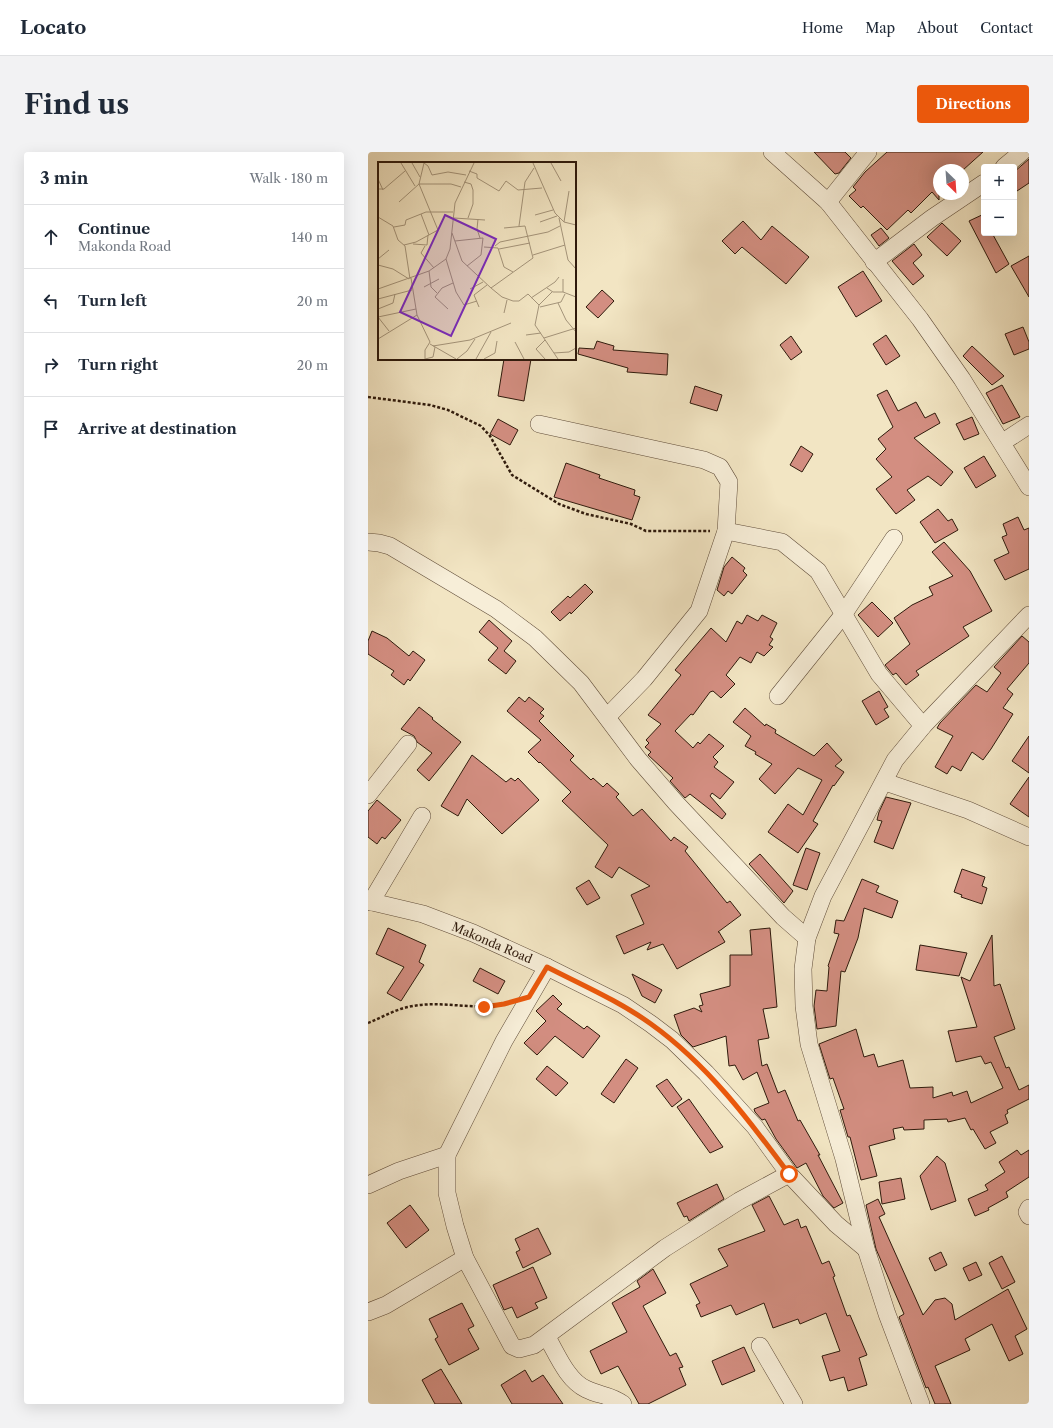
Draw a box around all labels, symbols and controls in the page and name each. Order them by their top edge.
text: Locato [20,16,86,39]
text: Home [802,19,843,37]
text: Map [865,19,895,37]
text: About [917,19,958,37]
text: Contact [980,19,1033,37]
button: Directions [917,85,1029,123]
text: Find us [24,87,129,121]
inset map [378,162,576,360]
north arrow [933,164,969,200]
map controls [981,164,1017,236]
button: + [981,164,1017,200]
text: 3 min [40,168,89,188]
text: Walk · 180 m [249,170,328,186]
button: − [981,200,1017,236]
text: Continue [78,219,150,238]
icon: ahead [40,226,62,248]
text: 140 m [291,229,328,245]
text: Makonda Road [78,238,171,254]
icon: left [40,290,62,312]
text: Turn left [78,291,147,310]
text: 20 m [297,293,328,309]
icon: right [40,354,62,376]
text: Turn right [78,355,158,374]
text: 20 m [297,357,328,373]
icon: arrive [40,418,62,440]
text: Arrive at destination [78,419,237,438]
street label: Makonda Road [450,919,535,967]
route end [475,998,493,1016]
route start [780,1165,798,1183]

